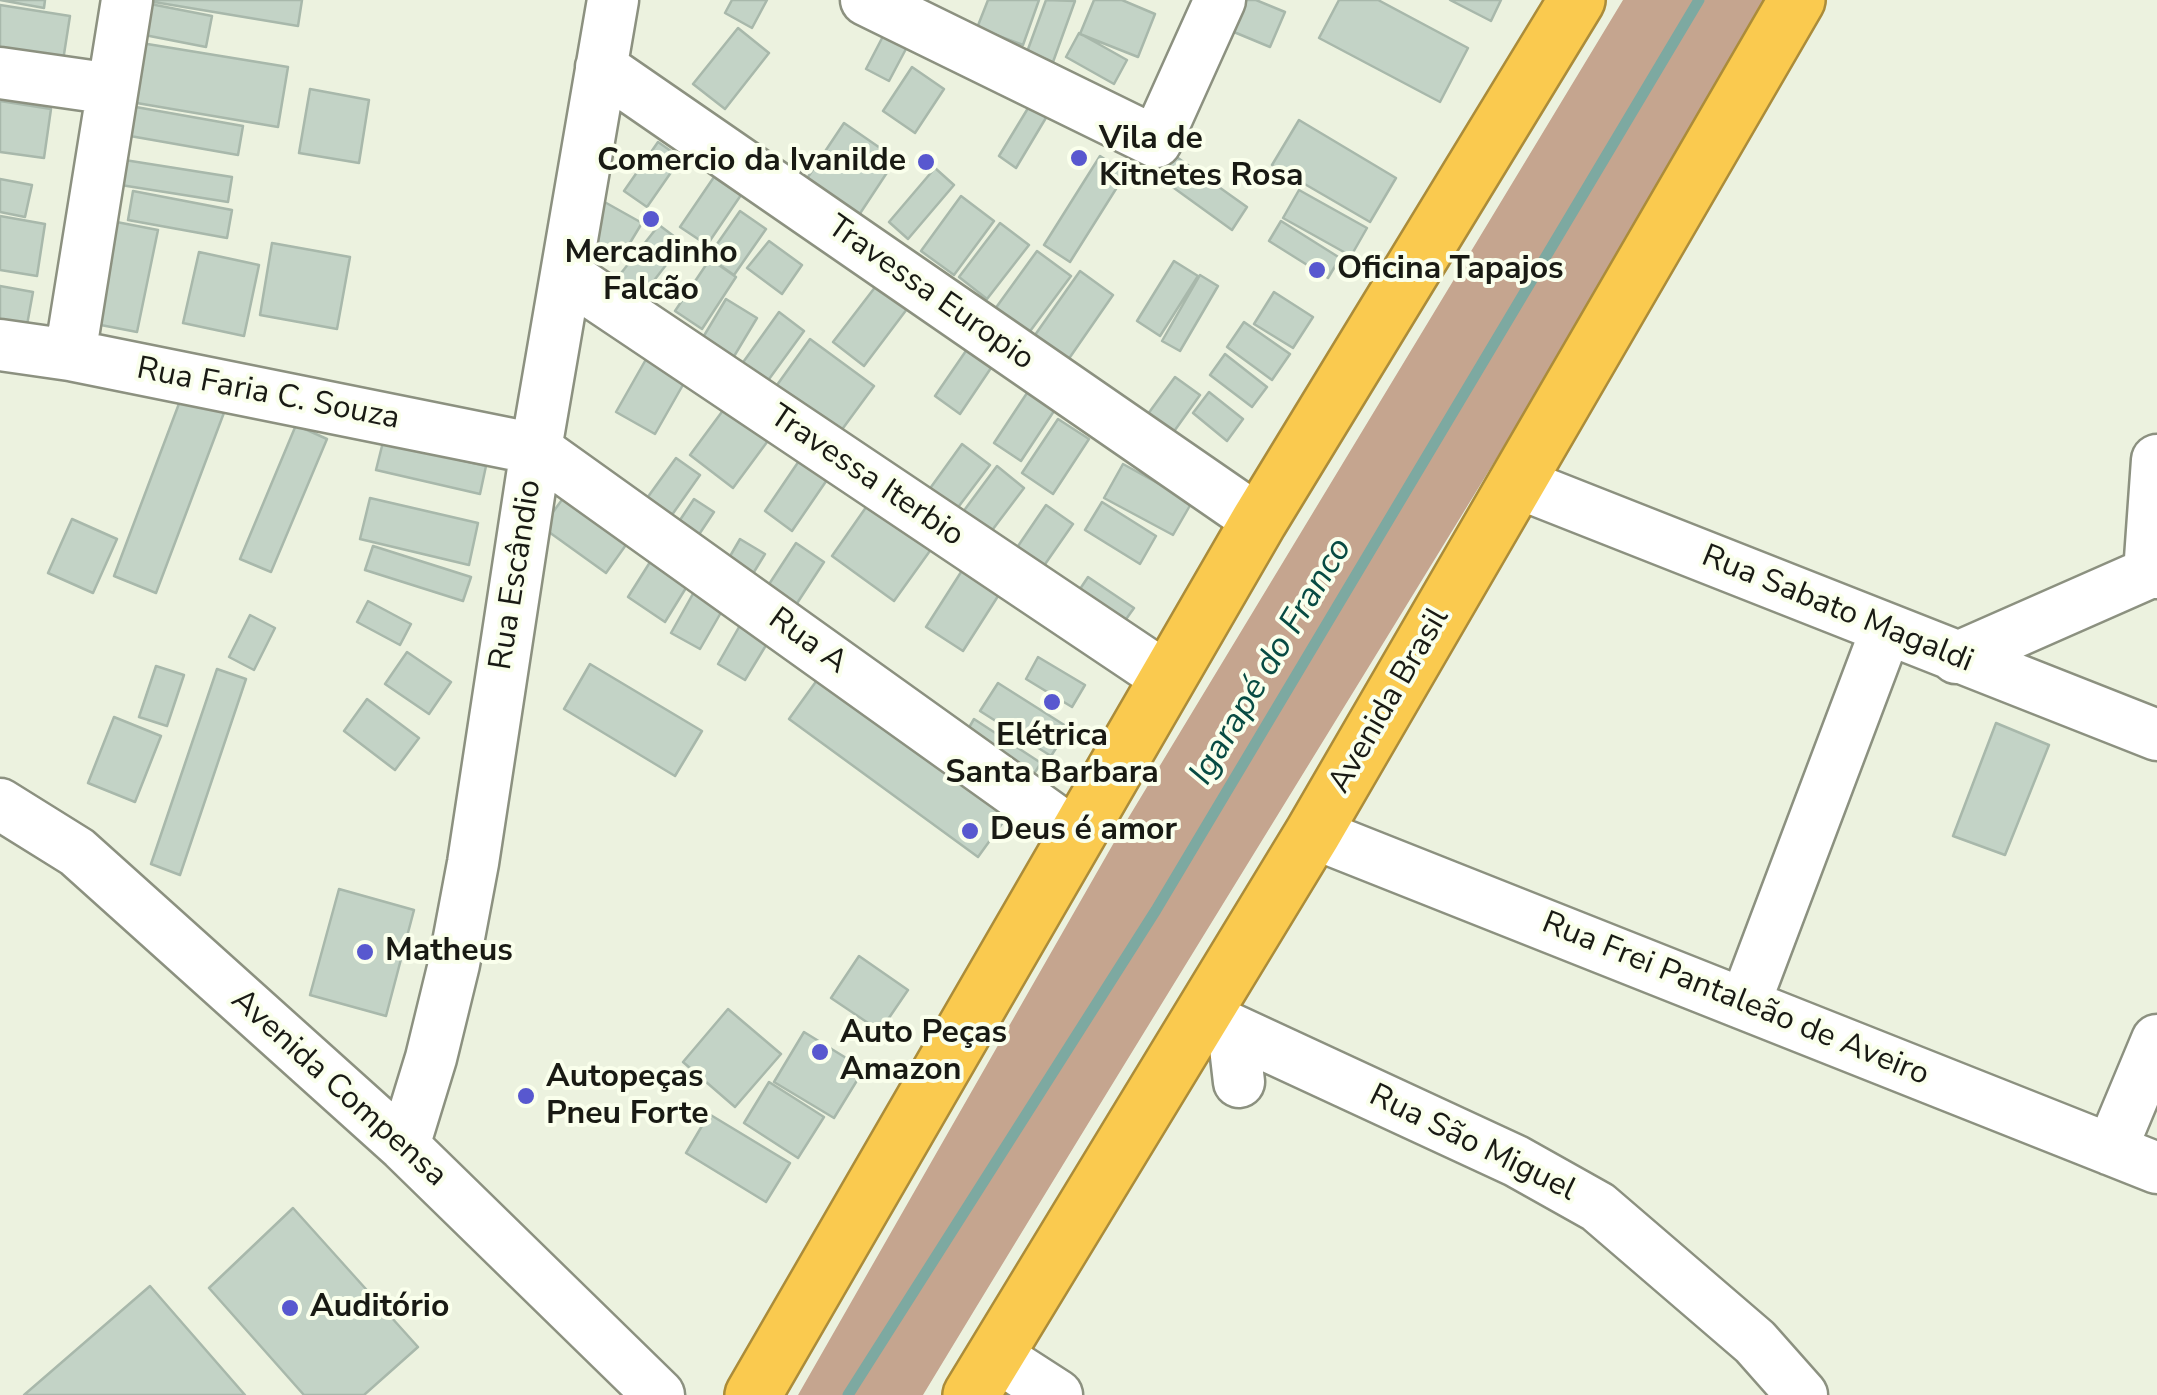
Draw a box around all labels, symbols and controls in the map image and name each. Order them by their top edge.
place label: Vila de Kitnetes Rosa [1099,121,1304,196]
place label: Comercio da Ivanilde [597,143,906,181]
marker: Vila de Kitnetes Rosa [1068,147,1090,169]
marker: Comercio da Ivanilde [915,151,937,173]
marker: Mercadinho Falcão [640,208,662,230]
street label: Travessa Europio [819,208,1041,380]
place label: Mercadinho Falcão [564,235,738,310]
place label: Oficina Tapajos [1337,251,1564,289]
marker: Oficina Tapajos [1306,259,1328,281]
street label: Rua Faria C. Souza [133,351,403,439]
street label: Travessa Iterbio [762,398,970,556]
street label: Rua Escândio [483,477,551,673]
water label: Igarapé do Franco [1182,531,1362,793]
street label: Rua Sabato Magaldi [1696,538,1978,682]
street label: Rua A [760,601,854,683]
street label: Avenida Brasil [1322,602,1458,800]
marker: Elétrica Santa Barbara [1041,691,1063,713]
place label: Elétrica Santa Barbara [945,718,1159,793]
place label: Deus é amor [990,812,1177,850]
marker: Deus é amor [959,820,981,842]
street label: Rua Frei Pantaleão de Aveiro [1536,905,1934,1095]
place label: Matheus [385,933,513,971]
marker: Matheus [354,941,376,963]
street label: Avenida Compensa [222,982,454,1196]
place label: Auto Peças Amazon [840,1015,1007,1090]
marker: Auto Peças Amazon [809,1041,831,1063]
place label: Autopeças Pneu Forte [546,1059,709,1134]
street label: Rua São Miguel [1362,1077,1582,1211]
marker: Autopeças Pneu Forte [515,1085,537,1107]
place label: Auditório [310,1289,449,1327]
marker: Auditório [279,1297,301,1319]

